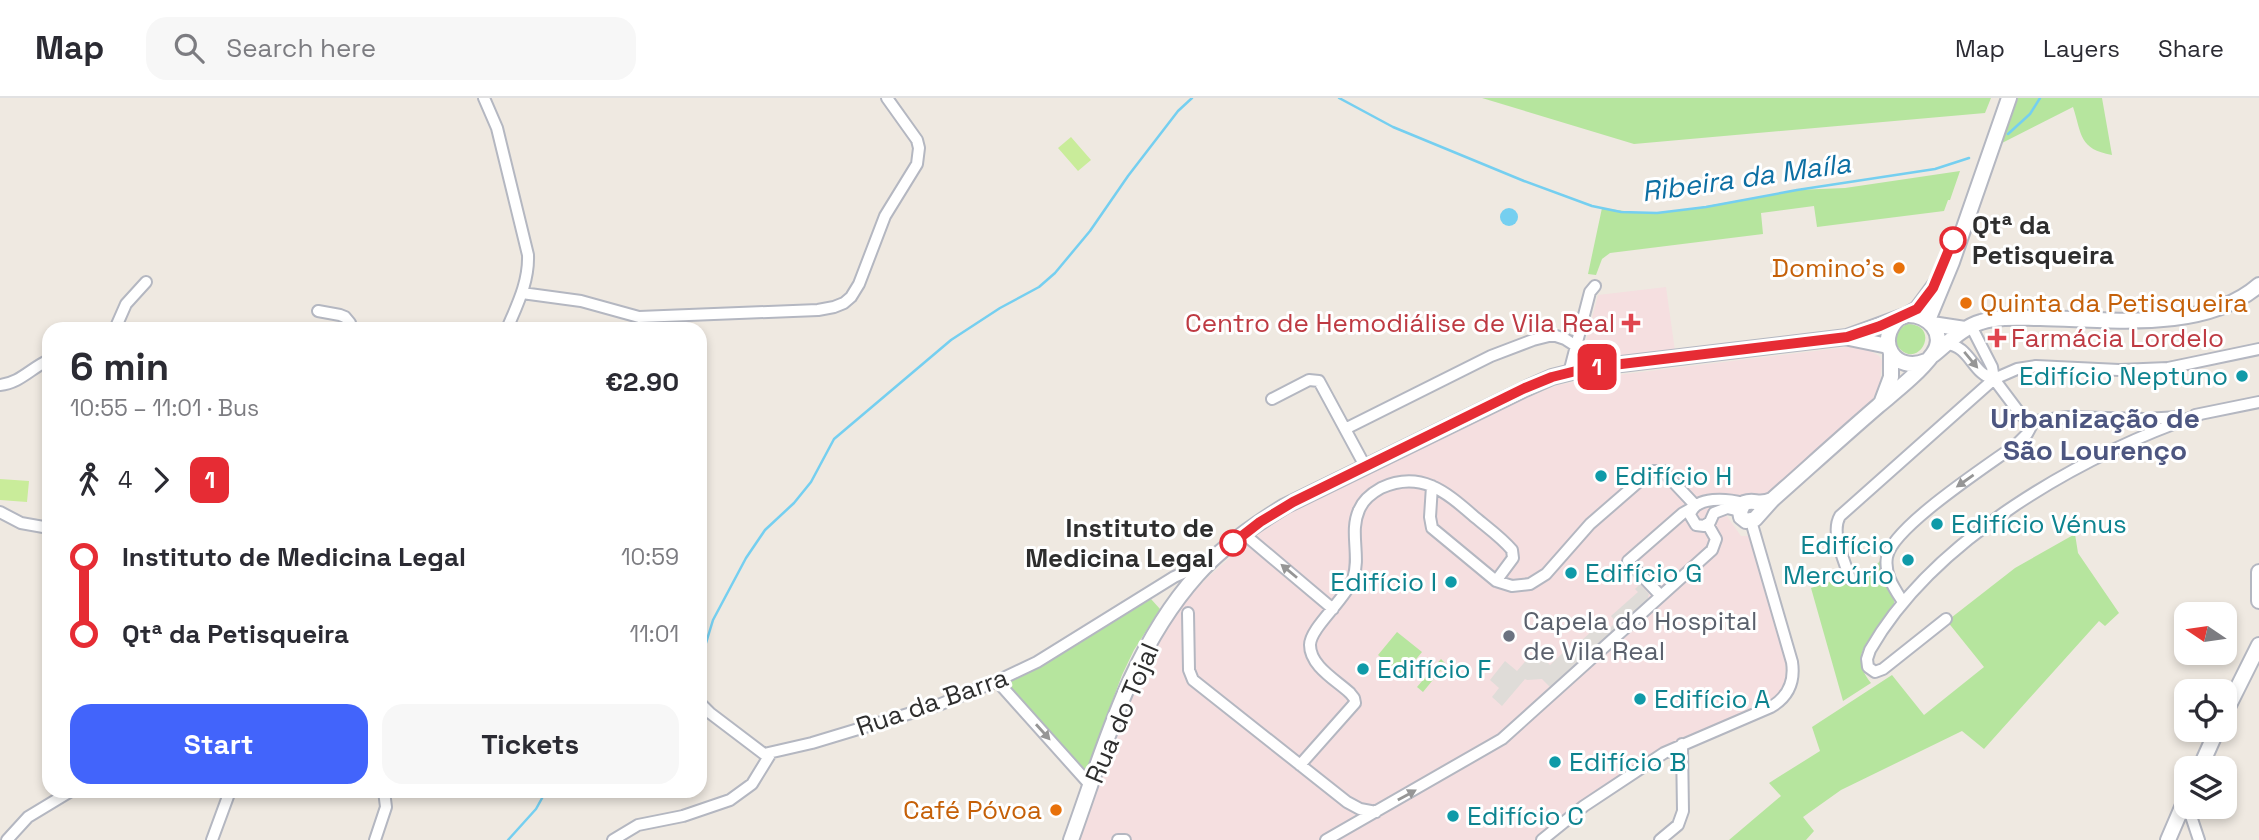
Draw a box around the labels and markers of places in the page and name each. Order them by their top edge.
place label: Qtª da Petisqueira [1972,208,2114,272]
marker: Qtª da Petisqueira [1940,227,1966,253]
place label: Domino's [1772,251,1885,285]
marker: Domino's [1891,260,1907,276]
place label: Quinta da Petisqueira [1980,286,2248,320]
marker: Quinta da Petisqueira [1958,295,1974,311]
place label: Centro de Hemodiálise de Vila Real [1185,306,1615,340]
marker: Centro de Hemodiálise de Vila Real [1621,313,1641,333]
place label: Farmácia Lordelo [2011,321,2224,355]
marker: Farmácia Lordelo [1989,330,2005,346]
place label: Edifício Neptuno [2019,359,2228,393]
marker: Edifício Neptuno [2234,368,2250,384]
place label: Edifício H [1615,459,1732,493]
marker: Edifício H [1593,468,1609,484]
place label: Edifício Vénus [1951,507,2127,541]
place label: Instituto de Medicina Legal [1025,511,1214,575]
marker: Edifício Vénus [1929,516,1945,532]
place label: Edifício Mercúrio [1783,528,1894,592]
marker: Instituto de Medicina Legal [1220,530,1246,556]
marker: Edifício Mercúrio [1900,552,1916,568]
place label: Edifício G [1585,556,1702,590]
place label: Edifício I [1330,565,1437,599]
marker: Edifício G [1563,565,1579,581]
marker: Edifício I [1443,574,1459,590]
place label: Capela do Hospital de Vila Real [1523,604,1757,668]
marker: Capela do Hospital de Vila Real [1501,628,1517,644]
place label: Edifício F [1377,652,1491,686]
marker: Edifício F [1355,661,1371,677]
place label: Edifício A [1654,682,1770,716]
marker: Edifício A [1632,691,1648,707]
place label: Edifício B [1569,745,1686,779]
marker: Edifício B [1547,754,1563,770]
place label: Café Póvoa [903,793,1042,827]
place label: Edifício C [1467,799,1584,833]
marker: Café Póvoa [1048,802,1064,818]
marker: Edifício C [1445,808,1461,824]

